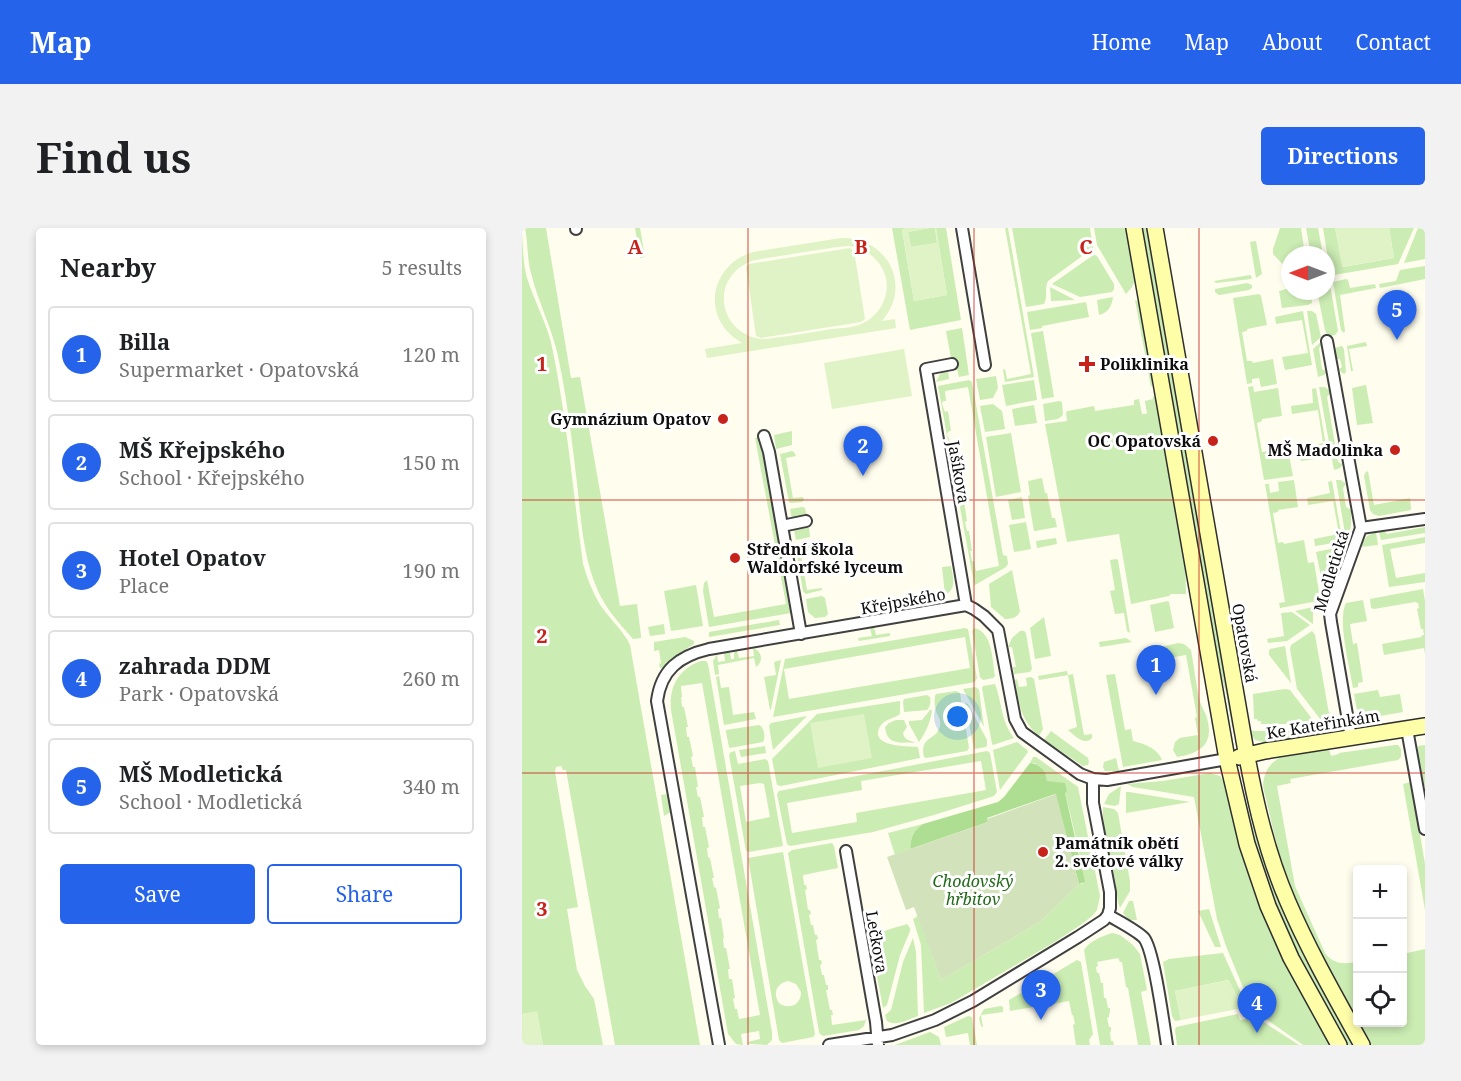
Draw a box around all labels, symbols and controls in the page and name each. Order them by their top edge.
text: Map [30,23,92,61]
text: Home [1092,28,1152,56]
text: Map [1185,28,1229,56]
text: About [1262,28,1323,56]
text: Contact [1356,28,1431,56]
button: Directions [1261,127,1425,185]
text: Find us [36,128,191,185]
text: A [627,233,643,260]
text: B [854,233,868,260]
text: C [1079,233,1093,260]
north arrow [1281,246,1335,300]
text: Nearby [60,249,156,285]
text: 5 results [382,254,462,281]
pin: 5 [1378,291,1416,340]
text: Billa [119,326,170,356]
text: 1 [76,341,87,368]
text: 120 m [402,341,460,368]
text: 1 [536,350,548,377]
place label: Poliklinika [1100,353,1189,375]
marker: Poliklinika [1078,355,1096,373]
text: Supermarket · Opatovská [119,356,360,383]
place label: Gymnázium Opatov [550,408,711,430]
marker: Gymnázium Opatov [716,412,730,426]
pin: 2 [844,426,882,476]
place label: OC Opatovská [1088,430,1201,452]
text: MŠ Křejpského [119,434,285,464]
marker: OC Opatovská [1206,434,1220,448]
street label: Jašíkova [942,438,975,505]
place label: MŠ Madolinka [1268,439,1383,461]
marker: MŠ Madolinka [1388,443,1402,457]
text: 2 [76,449,87,476]
text: 150 m [402,449,460,476]
text: School · Křejpského [119,464,305,491]
street label: Modletická [1308,527,1354,615]
place label: Střední škola Waldorfské lyceum [747,538,903,578]
text: Hotel Opatov [119,542,266,572]
marker: Střední škola Waldorfské lyceum [728,551,742,565]
text: 3 [76,557,87,584]
text: 190 m [402,557,460,584]
text: Place [119,572,169,599]
street label: Křejpského [859,583,947,619]
street label: Opatovská [1227,601,1263,685]
text: 2 [536,622,548,649]
pin: 1 [1136,646,1176,695]
text: zahrada DDM [119,650,271,680]
text: 4 [76,665,87,692]
text: 260 m [402,665,460,692]
text: Park · Opatovská [119,680,279,707]
your location [943,702,972,731]
street label: Ke Kateřinkám [1265,704,1381,744]
text: MŠ Modletická [119,758,283,788]
text: 5 [76,773,87,800]
text: 340 m [402,773,460,800]
text: School · Modletická [119,788,303,815]
place label: Památník obětí 2. světové války [1055,832,1184,872]
marker: Památník obětí 2. světové války [1036,845,1050,859]
button: Save [60,864,255,924]
button: Share [267,864,462,924]
map controls [1353,865,1407,1027]
button: + [1353,865,1407,919]
park label: Chodovský hřbitov [933,870,1013,910]
text: 3 [536,895,548,922]
street label: Lečkova [861,909,893,975]
button: − [1353,919,1407,973]
pin: 3 [1022,970,1060,1020]
button: locate [1353,973,1407,1027]
pin: 4 [1238,984,1276,1033]

